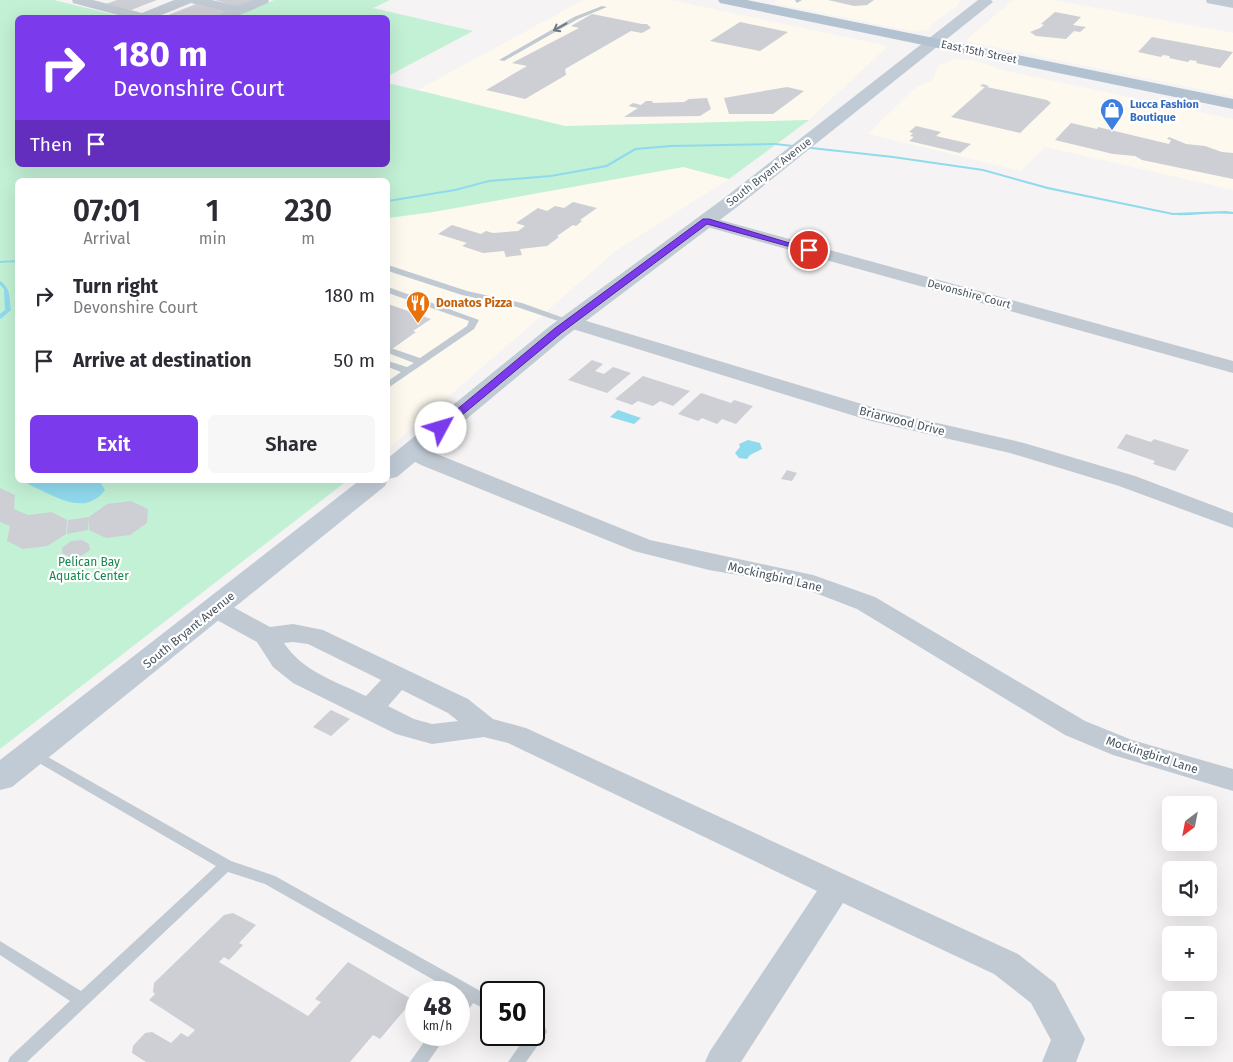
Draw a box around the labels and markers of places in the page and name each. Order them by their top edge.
shop icon: Lucca Fashion Boutique [1099,97,1125,131]
place label: Lucca Fashion Boutique [1130,98,1199,124]
pin [788,229,830,271]
restaurant icon: Donatos Pizza [405,290,431,324]
place label: Donatos Pizza [436,296,513,310]

